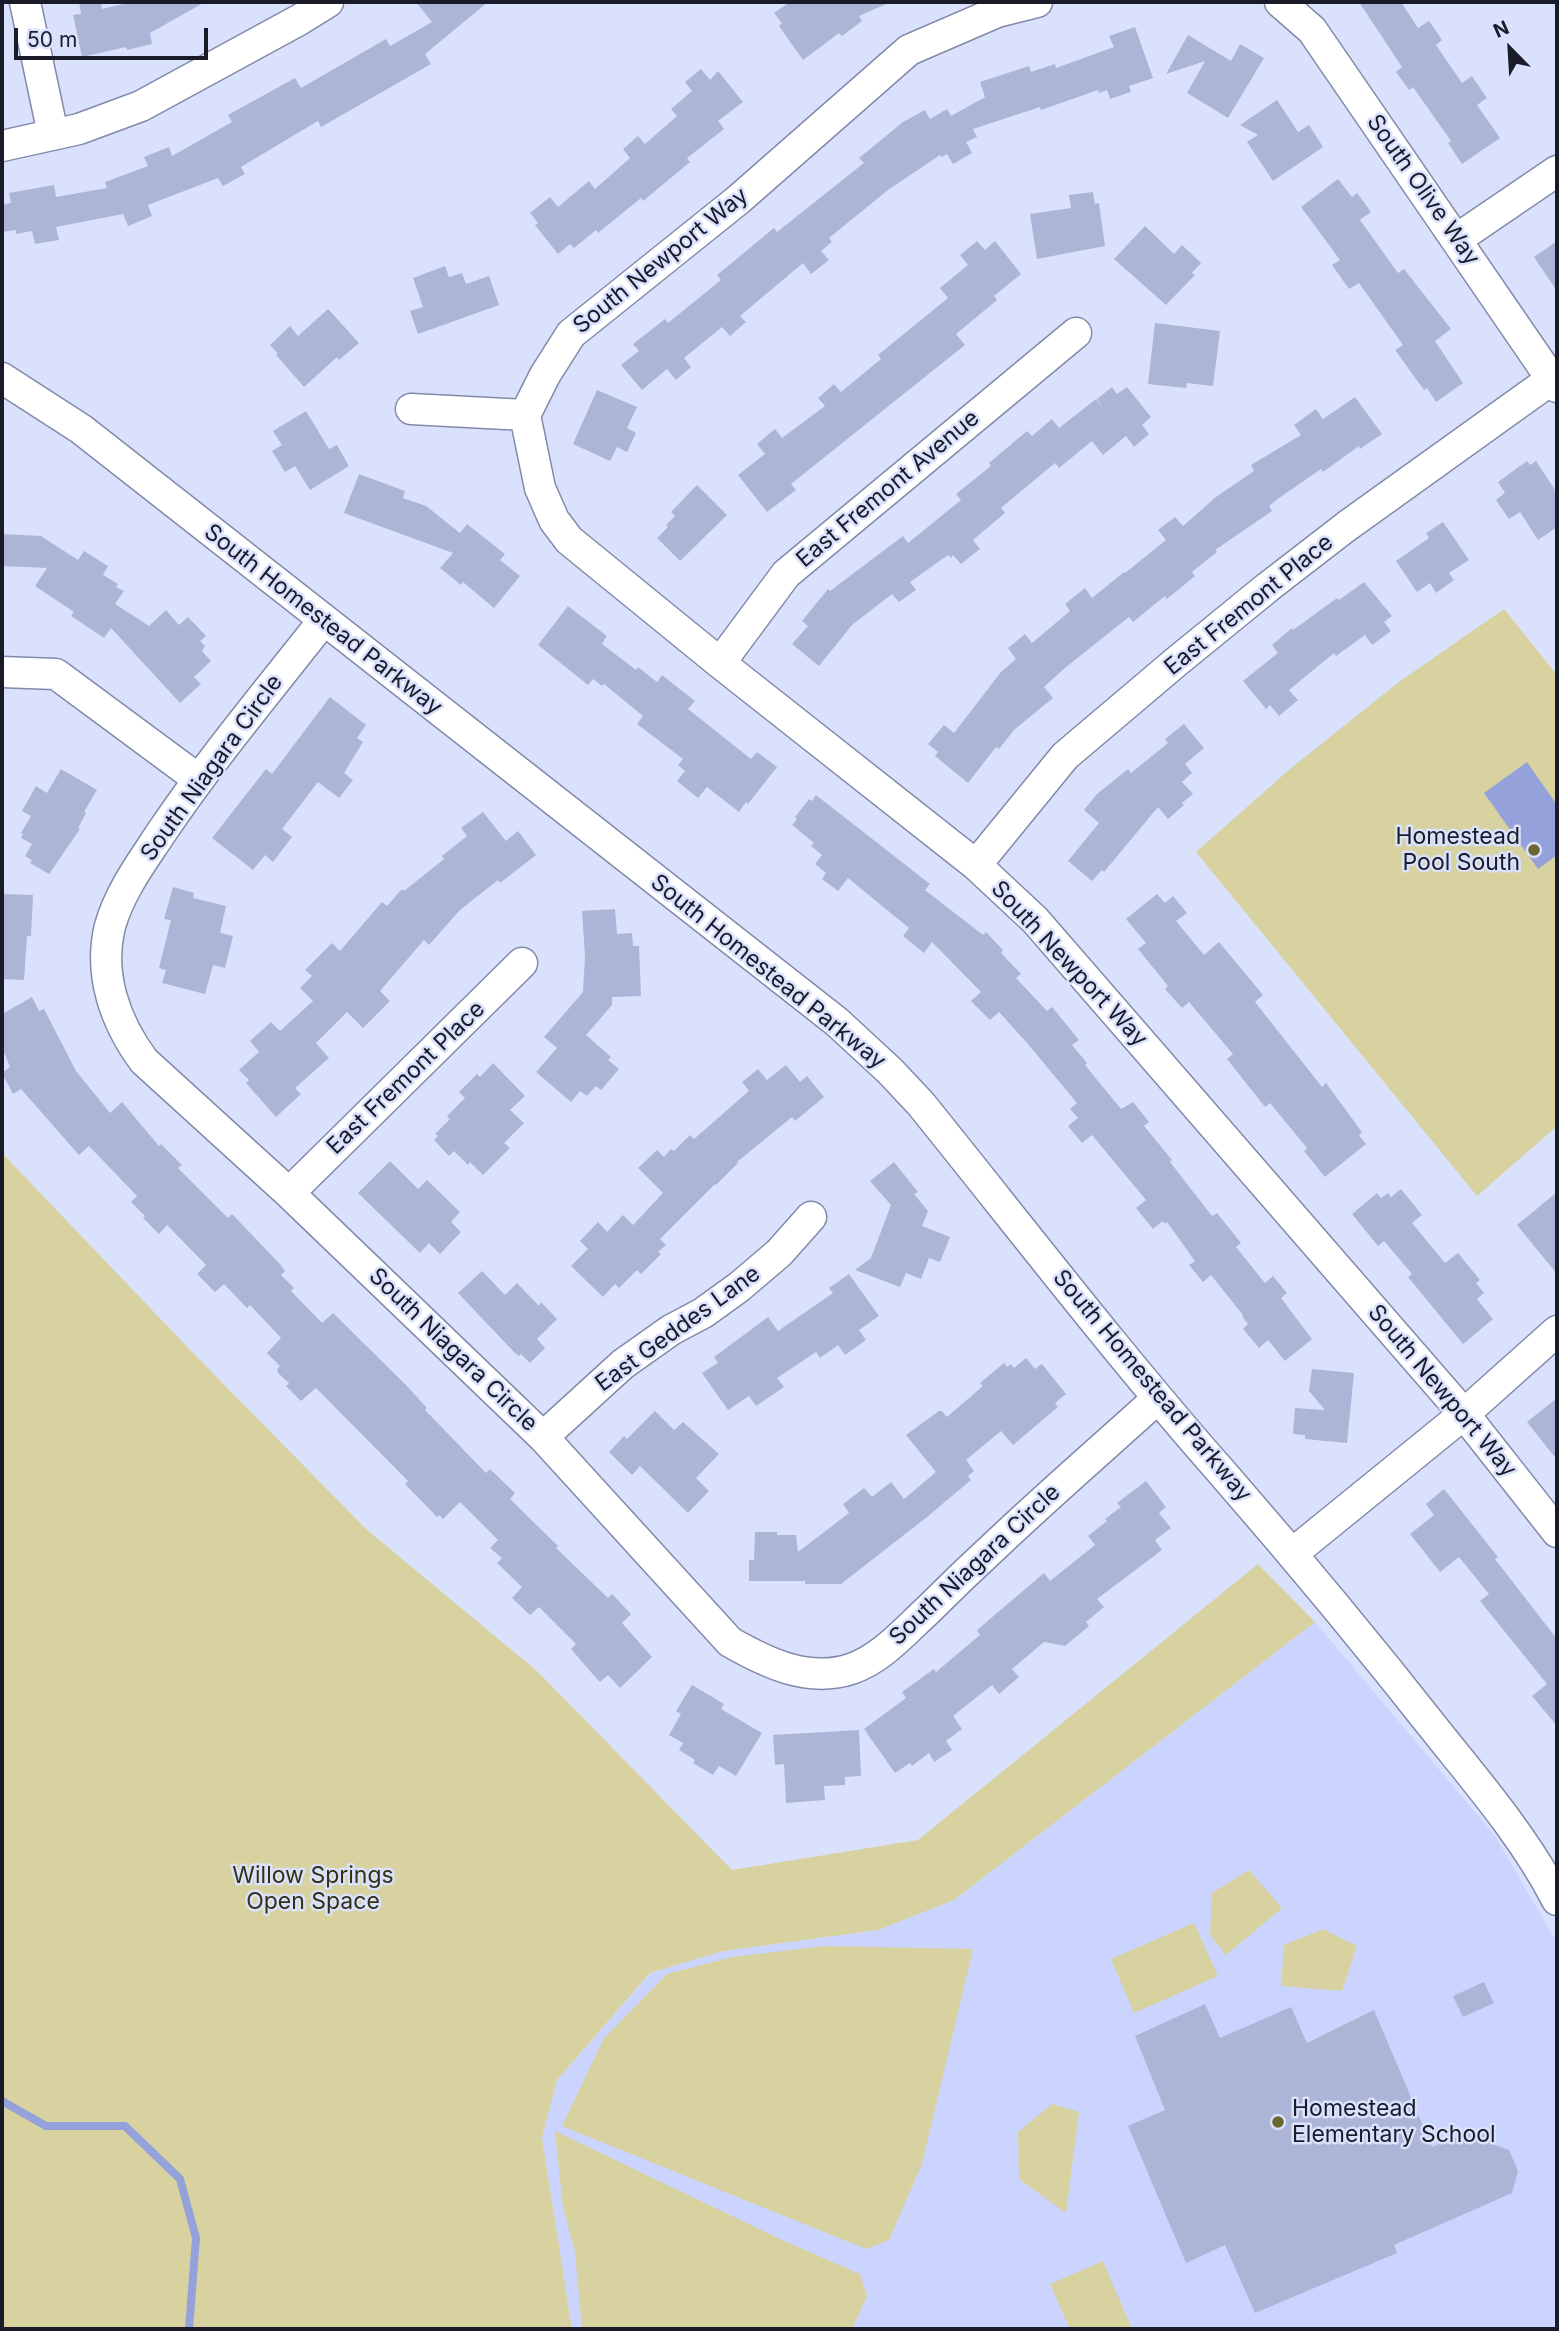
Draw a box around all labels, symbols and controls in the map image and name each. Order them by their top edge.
scale bar [18,14,212,58]
north arrow [1475,14,1545,84]
text: N [1490,16,1513,43]
text: 50 m [27,27,77,52]
street label: South Olive Way [1361,109,1485,271]
street label: South Newport Way [568,182,754,340]
street label: East Fremont Avenue [791,405,985,573]
street label: South Homestead Parkway [199,519,447,721]
street label: East Fremont Place [1159,529,1339,681]
street label: South Niagara Circle [135,670,289,866]
place label: Homestead Pool South [1395,823,1520,877]
marker: Homestead Pool South [1526,842,1542,858]
street label: South Homestead Parkway [645,869,891,1075]
street label: South Newport Way [985,875,1153,1053]
street label: East Fremont Place [321,996,491,1160]
street label: East Geddes Lane [590,1260,766,1398]
street label: South Niagara Circle [363,1262,543,1438]
street label: South Homestead Parkway [1047,1264,1257,1508]
street label: South Newport Way [1362,1299,1522,1483]
street label: South Niagara Circle [884,1479,1066,1651]
park label: Willow Springs Open Space [232,1862,394,1916]
place label: Homestead Elementary School [1292,2095,1496,2149]
marker: Homestead Elementary School [1270,2114,1286,2130]

